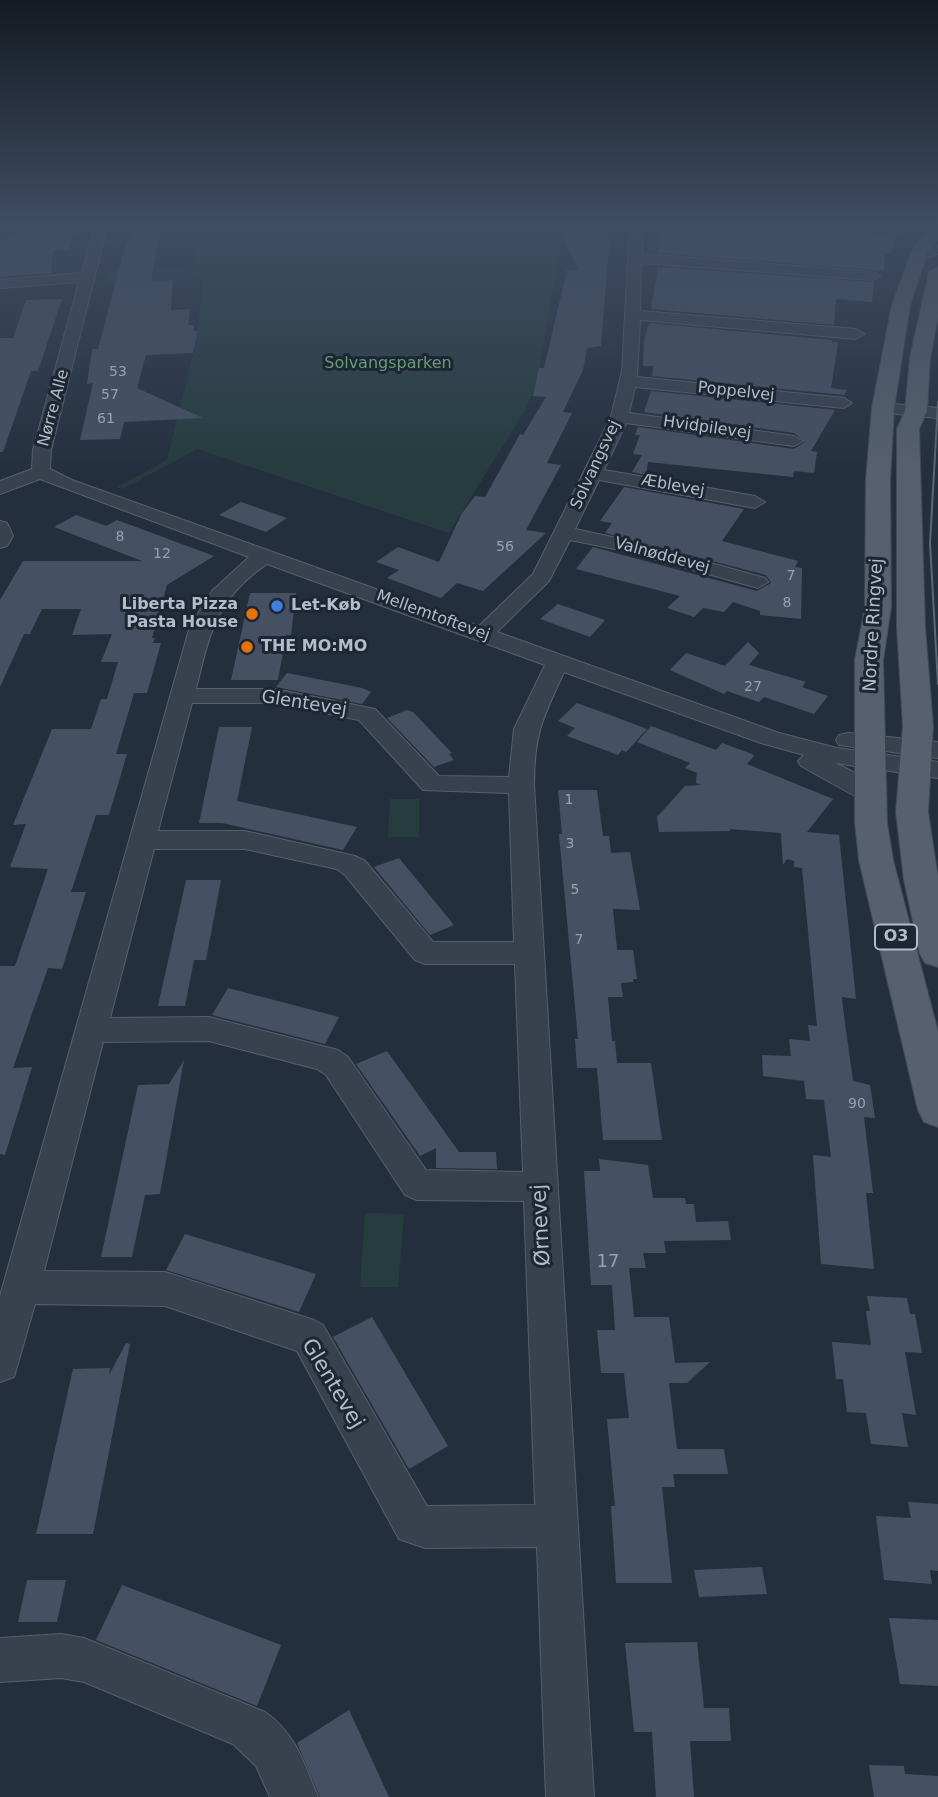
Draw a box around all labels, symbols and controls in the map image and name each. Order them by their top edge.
park label: Solvangsparken [324,354,452,374]
house number: 53 [109,364,127,380]
street label: Nørre Alle [35,367,73,449]
street label: Poppelvej [697,378,775,406]
house number: 57 [101,387,119,403]
house number: 61 [97,411,115,427]
street label: Hvidpilevej [662,412,752,444]
street label: Solvangsvej [567,417,625,513]
street label: Æblevej [640,471,706,501]
house number: 8 [116,529,124,545]
street label: Valnøddevej [612,534,712,578]
house number: 56 [496,539,514,555]
house number: 12 [153,546,171,562]
street label: Nordre Ringvej [860,558,888,692]
house number: 7 [787,568,795,584]
street label: Mellemtoftevej [374,587,492,645]
place label: Liberta Pizza Pasta House [121,595,238,633]
house number: 8 [783,595,791,611]
place label: Let-Køb [291,596,361,616]
marker: Let-Køb [269,598,285,614]
marker: Liberta Pizza Pasta House [244,606,260,622]
place label: THE MO:MO [261,637,367,657]
marker: THE MO:MO [239,639,255,655]
house number: 27 [744,679,762,695]
street label: Glentevej [260,687,348,721]
house number: 1 [565,792,573,808]
house number: 3 [566,836,574,852]
house number: 5 [571,882,579,898]
road number: O3 [875,925,917,950]
house number: 7 [575,932,583,948]
house number: 90 [848,1096,866,1112]
street label: Ørnevej [527,1183,557,1267]
house number: 17 [597,1251,619,1273]
street label: Glentevej [295,1334,369,1434]

